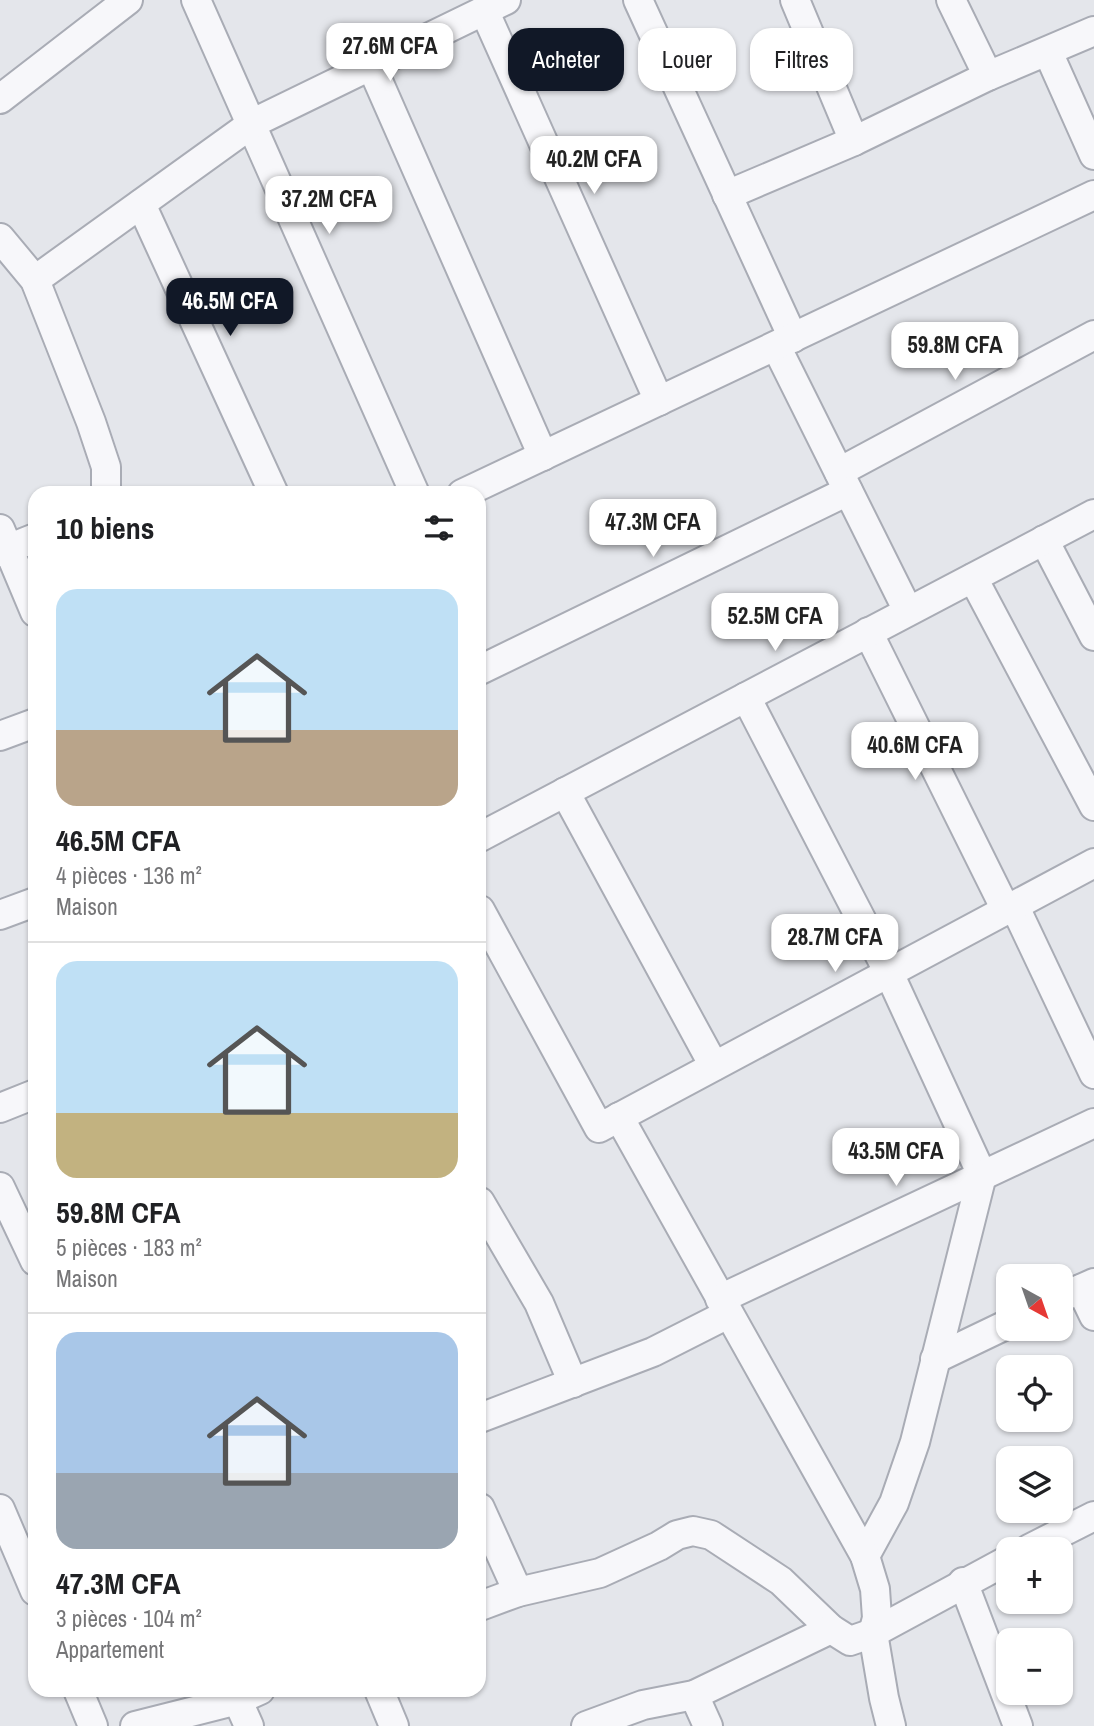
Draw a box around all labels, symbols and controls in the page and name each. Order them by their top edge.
pin: 27.6M CFA [310,24,470,83]
chip: Acheter [508,28,624,91]
chip: Louer [638,28,736,91]
chip: Filtres [750,28,853,91]
text: 27.6M CFA [342,30,438,61]
pin: 40.2M CFA [514,136,674,196]
text: 40.2M CFA [546,143,642,174]
pin: 37.2M CFA [249,176,409,236]
text: 37.2M CFA [281,183,377,214]
pin: 46.5M CFA [150,278,310,338]
text: 46.5M CFA [182,285,278,316]
pin: 59.8M CFA [875,322,1035,382]
text: 59.8M CFA [907,329,1003,360]
pin: 47.3M CFA [573,500,733,559]
text: 47.3M CFA [605,506,701,537]
text: 10 biens [56,508,154,548]
icon: filters [420,509,458,547]
pin: 52.5M CFA [695,594,855,653]
text: 52.5M CFA [727,600,823,631]
icon: home [194,635,320,761]
pin: 40.6M CFA [835,722,995,782]
text: 40.6M CFA [867,729,963,760]
text: 46.5M CFA [56,820,180,860]
text: 4 pièces · 136 m² [56,860,202,891]
text: Maison [56,891,118,922]
pin: 28.7M CFA [755,914,915,974]
text: 28.7M CFA [787,921,883,952]
icon: home [194,1007,320,1133]
pin: 43.5M CFA [816,1128,976,1188]
text: 43.5M CFA [848,1135,944,1166]
text: 59.8M CFA [56,1192,180,1232]
text: 5 pièces · 183 m² [56,1232,202,1263]
text: Maison [56,1263,118,1294]
north arrow [996,1264,1073,1340]
map controls [996,1264,1073,1705]
button: locate [996,1355,1073,1432]
icon: home [194,1378,320,1504]
button: layers [996,1446,1073,1523]
button: + [996,1537,1073,1614]
text: 47.3M CFA [56,1563,180,1603]
text: 3 pièces · 104 m² [56,1603,202,1634]
button: − [996,1628,1073,1705]
text: Appartement [56,1634,164,1665]

